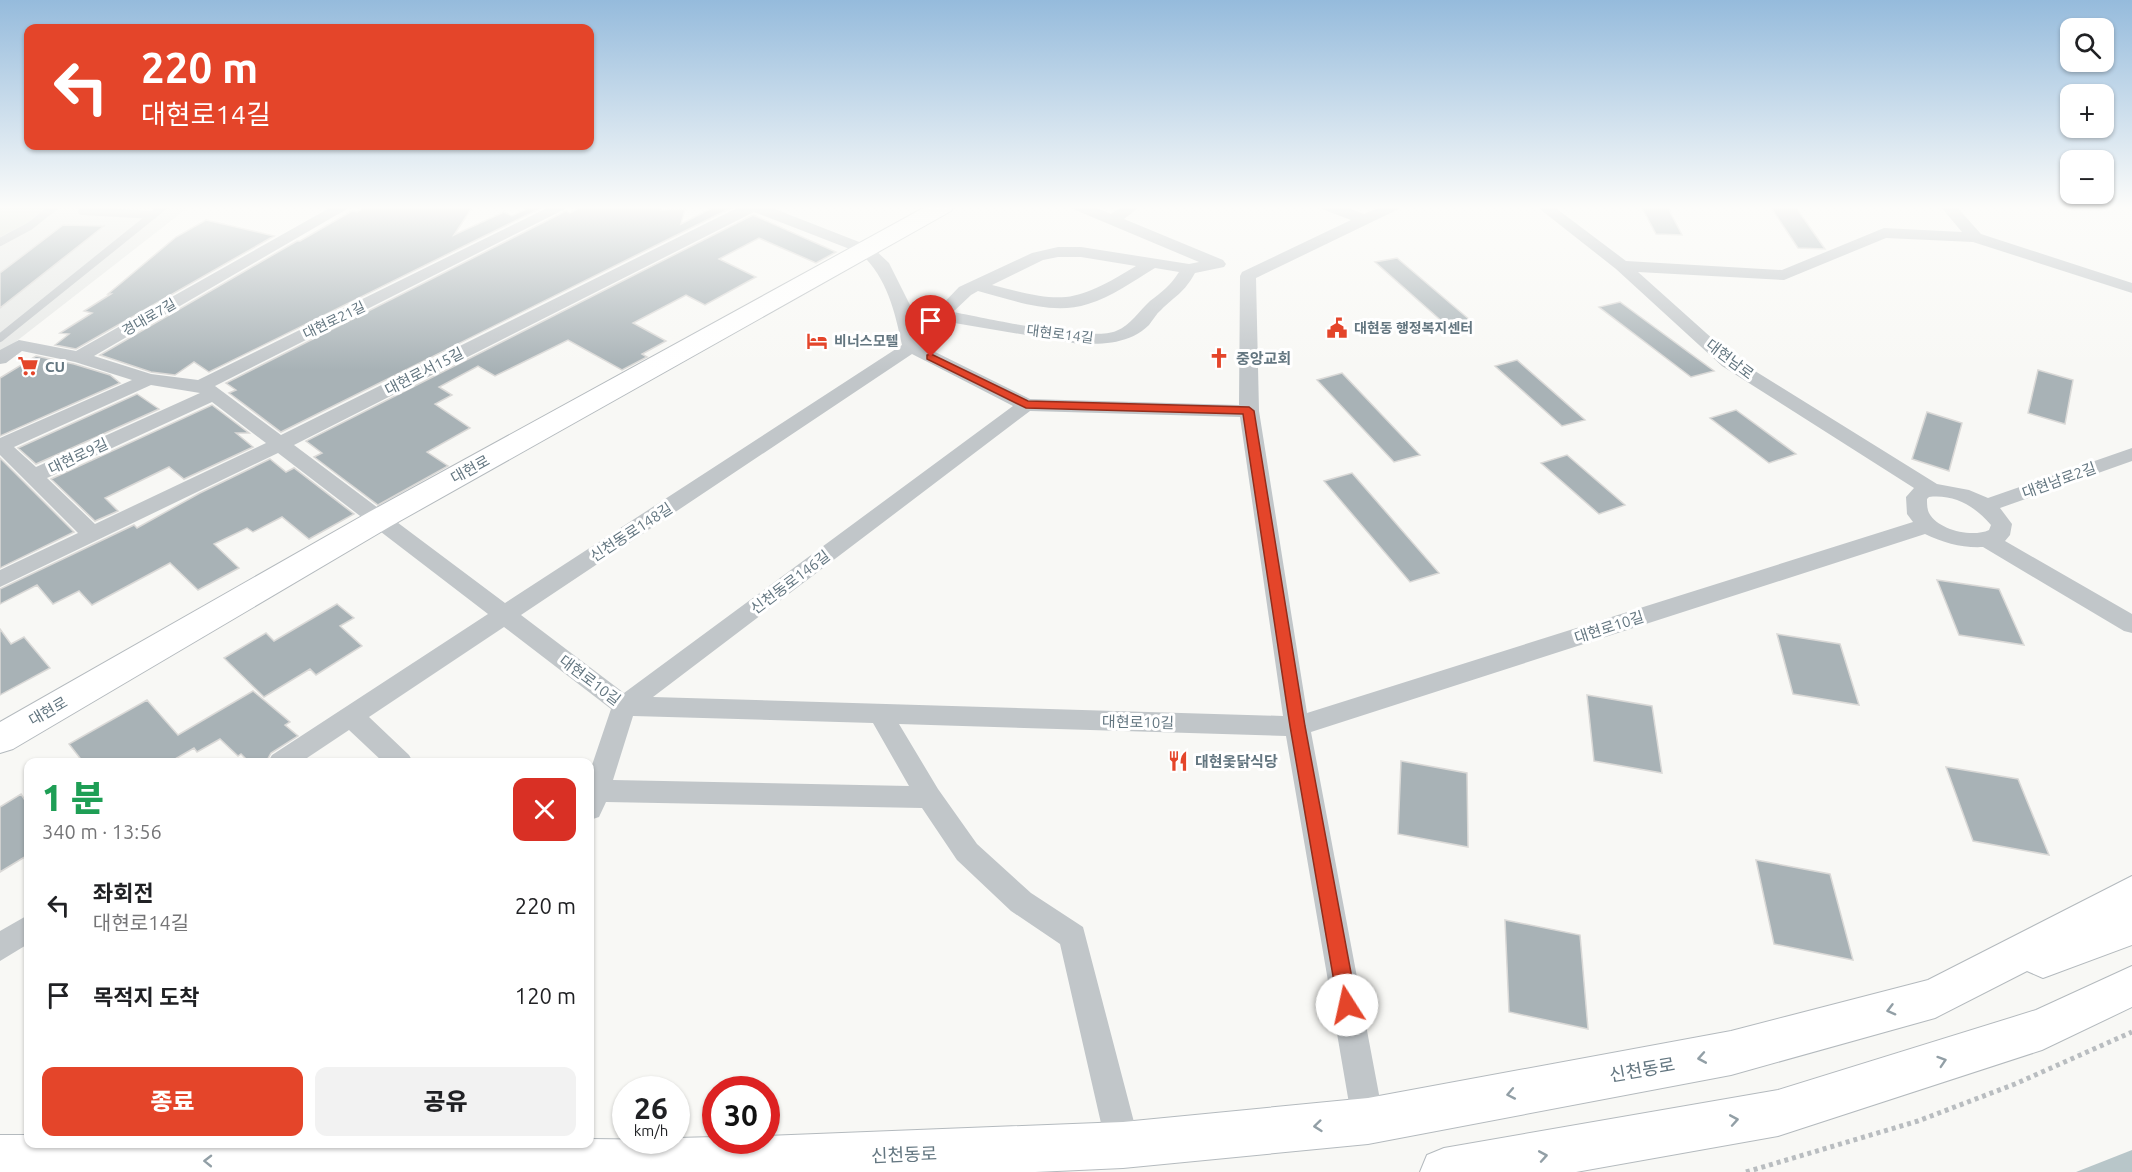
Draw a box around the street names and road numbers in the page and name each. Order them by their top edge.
street label: 경대로7길 [119,295,179,339]
street label: 대현로21길 [300,298,368,342]
street label: 대현로14길 [1026,322,1094,346]
street label: 대현남로 [1703,336,1757,382]
street label: 대현로서15길 [382,344,466,398]
street label: 대현로9길 [46,435,110,477]
street label: 대현로 [448,452,492,486]
street label: 대현남로2길 [2020,459,2098,501]
street label: 신천동로148길 [587,499,675,565]
street label: 신천동로146길 [747,547,833,617]
street label: 대현로10길 [1572,608,1646,646]
street label: 대현로10길 [556,652,624,708]
street label: 대현로 [26,693,70,729]
street label: 대현로10길 [1102,713,1174,731]
street label: 신천동로 [1608,1053,1676,1085]
street label: 신천동로 [871,1143,937,1165]

